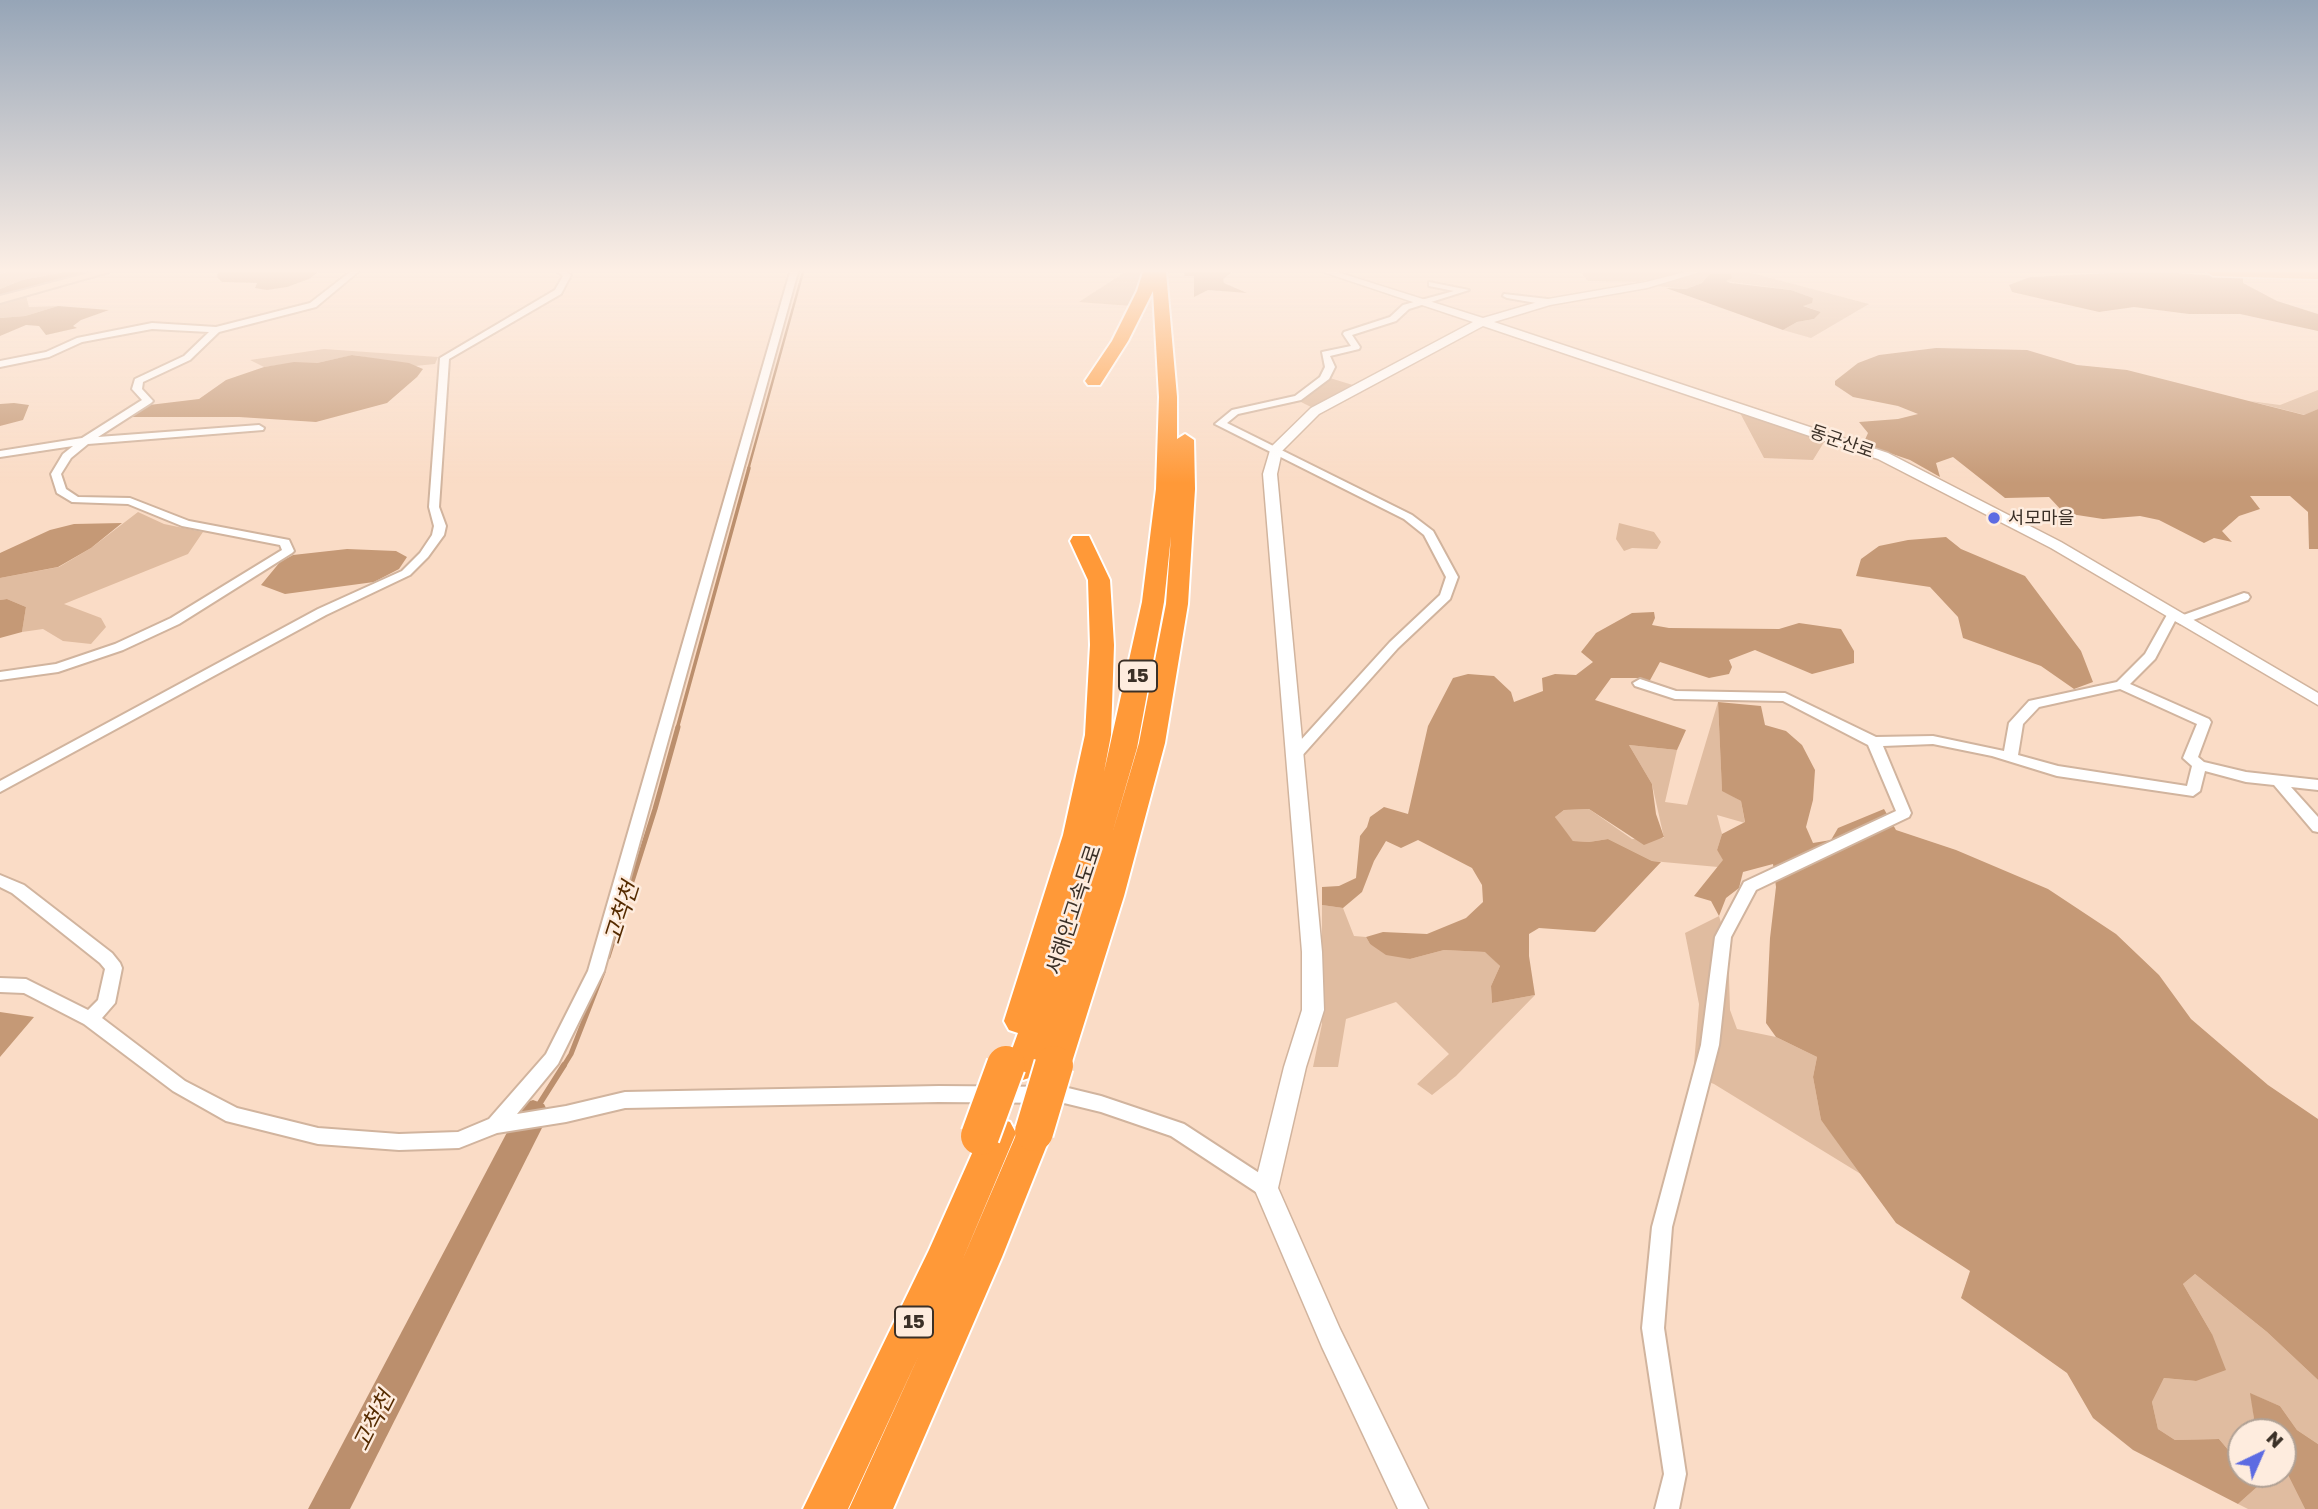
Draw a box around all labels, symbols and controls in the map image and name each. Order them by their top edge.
street label: 동군산로 [1807,421,1877,463]
place label: 서모마을 [2008,507,2074,529]
marker: 서모마을 [1986,510,2002,526]
road number: 15 [1119,660,1157,692]
street label: 서해안고속도로 [1041,842,1107,978]
water label: 고척천 [599,879,645,947]
road number: 15 [895,1306,933,1338]
water label: 고척천 [347,1386,401,1456]
north arrow [2227,1418,2297,1488]
text: N [2262,1426,2289,1452]

